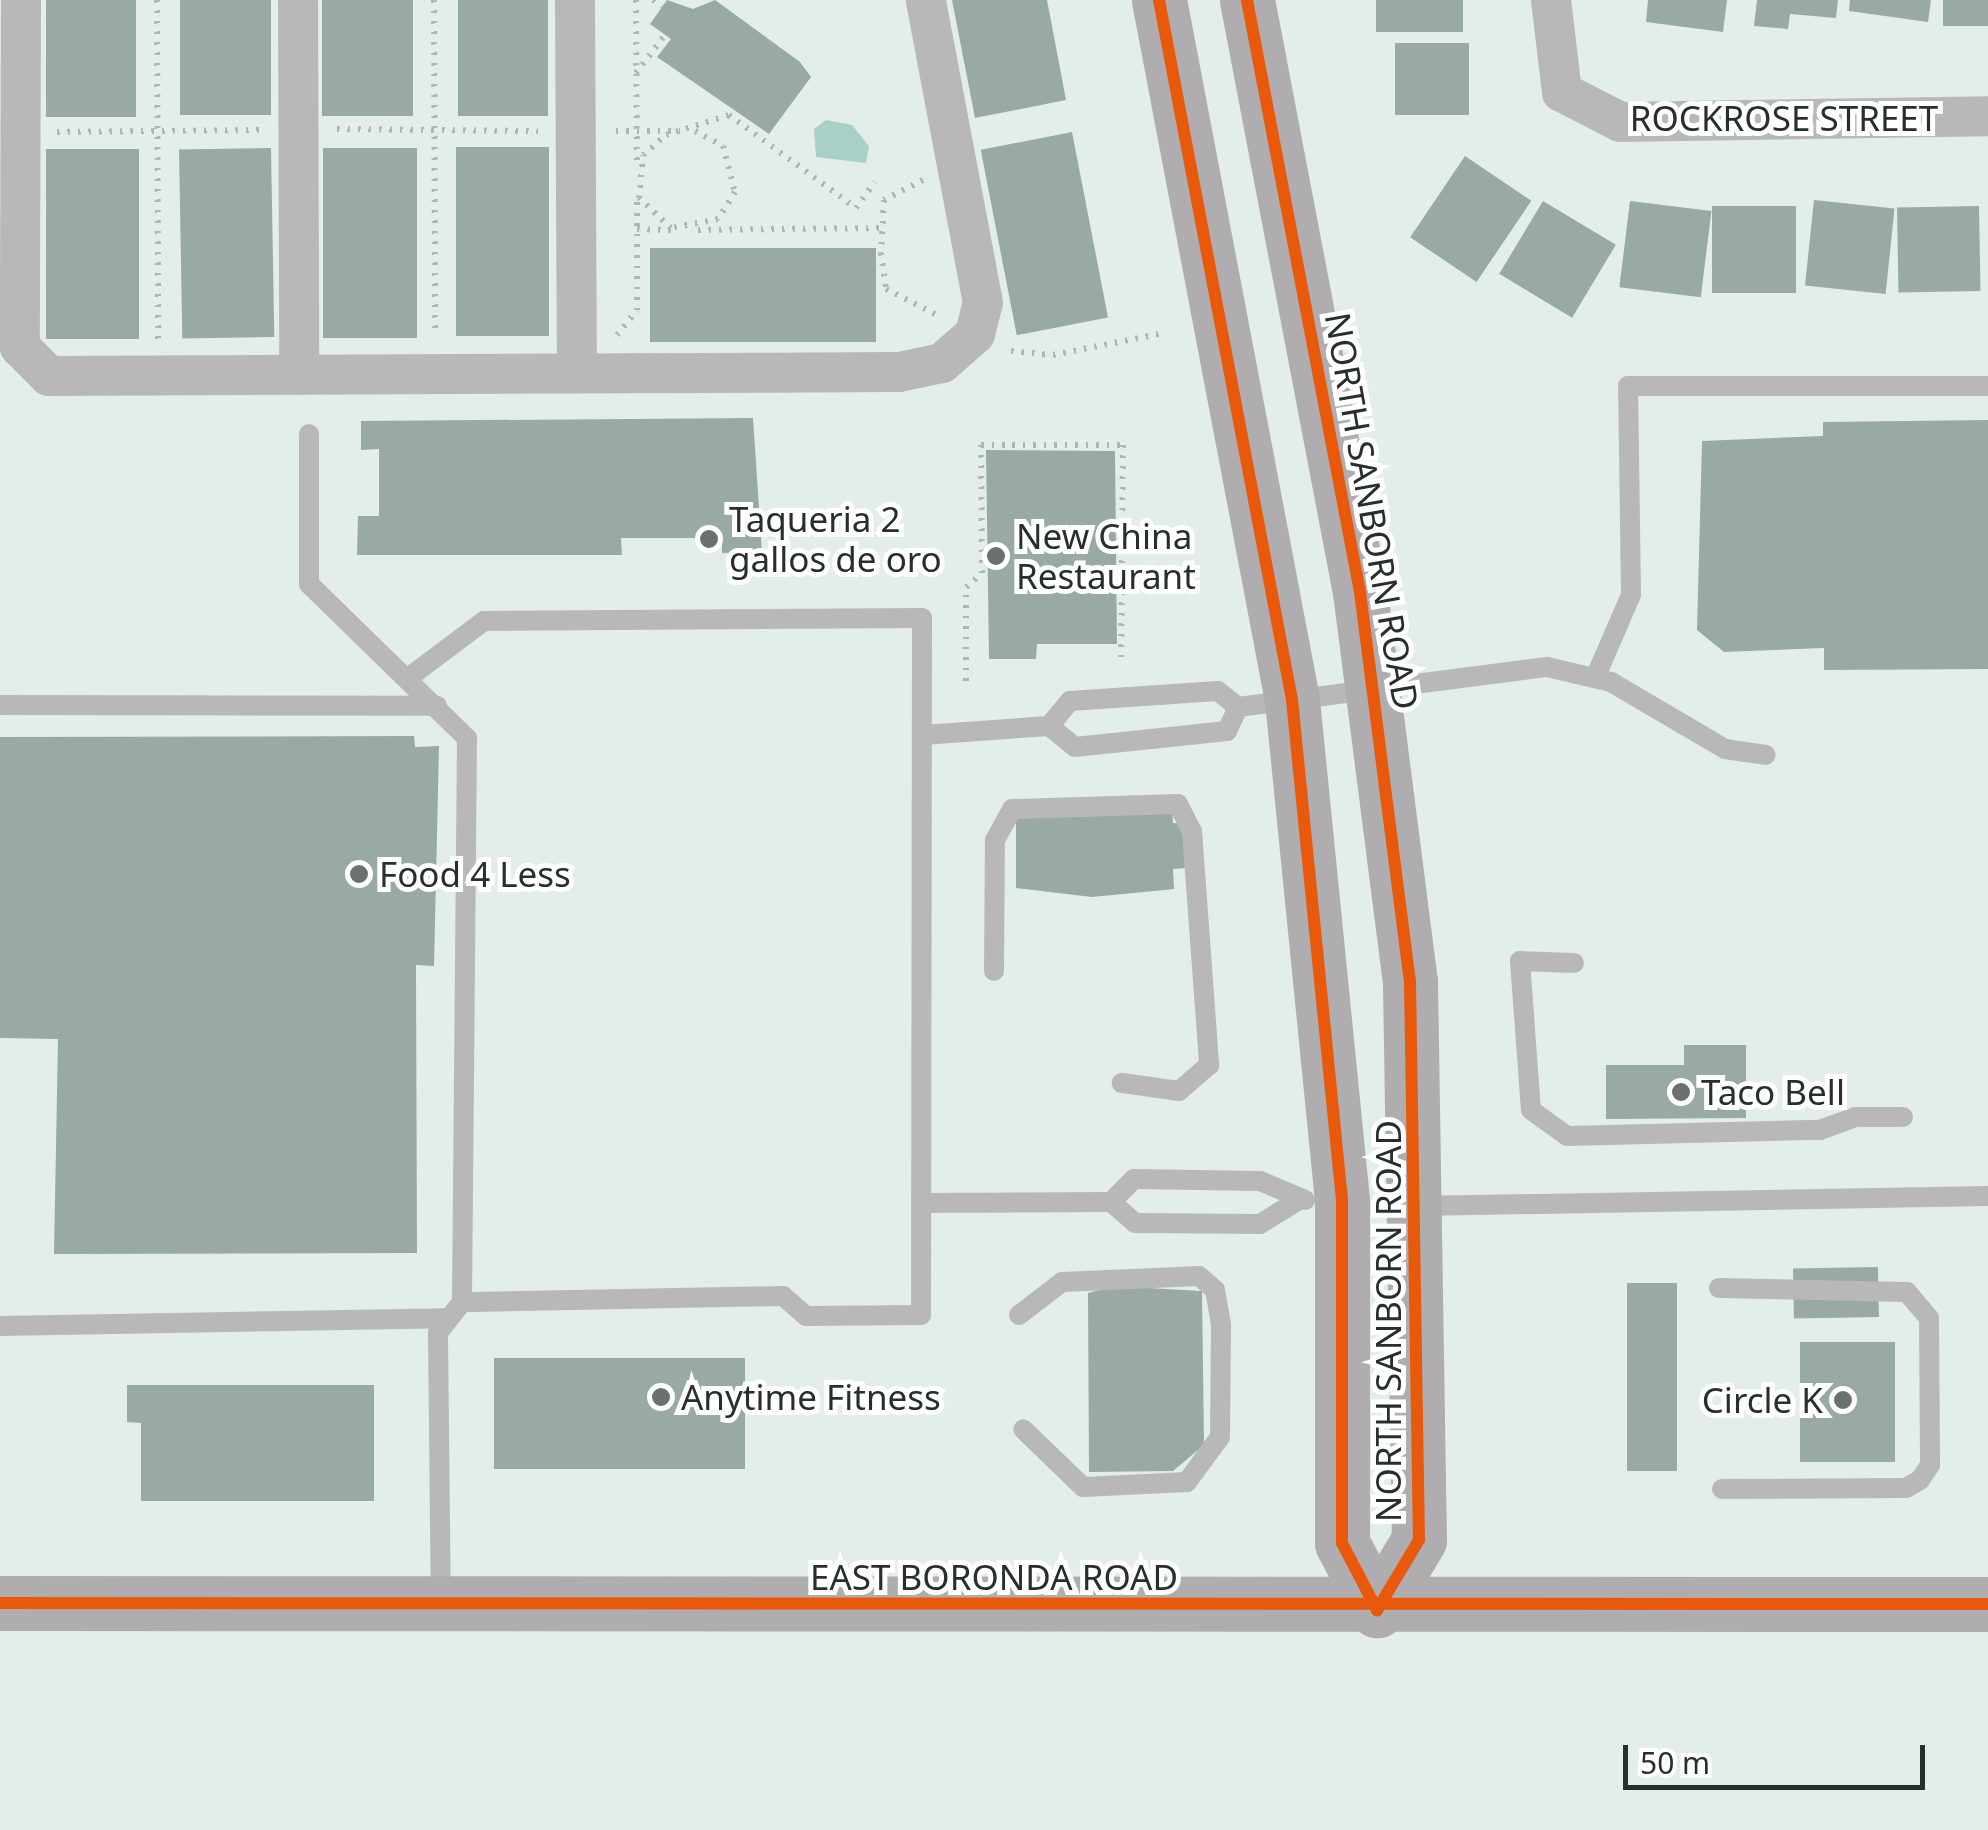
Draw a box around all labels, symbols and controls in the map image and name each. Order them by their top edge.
street label: ROCKROSE STREET [1630,97,1938,139]
street label: NORTH SANBORN ROAD [1316,309,1428,713]
place label: Taqueria 2 gallos de oro [729,498,942,580]
place label: New China Restaurant [1016,515,1196,597]
marker: Taqueria 2 gallos de oro [698,528,720,550]
marker: New China Restaurant [985,545,1007,567]
place label: Food 4 Less [379,853,571,895]
marker: Food 4 Less [348,863,370,885]
place label: Taco Bell [1701,1071,1845,1113]
marker: Taco Bell [1670,1081,1692,1103]
street label: NORTH SANBORN ROAD [1367,1120,1409,1522]
place label: Anytime Fitness [681,1376,941,1418]
place label: Circle K [1702,1379,1823,1421]
marker: Anytime Fitness [650,1386,672,1408]
marker: Circle K [1832,1389,1854,1411]
street label: EAST BORONDA ROAD [810,1556,1178,1598]
scale bar [1628,1725,1930,1787]
text: 50 m [1640,1742,1710,1783]

